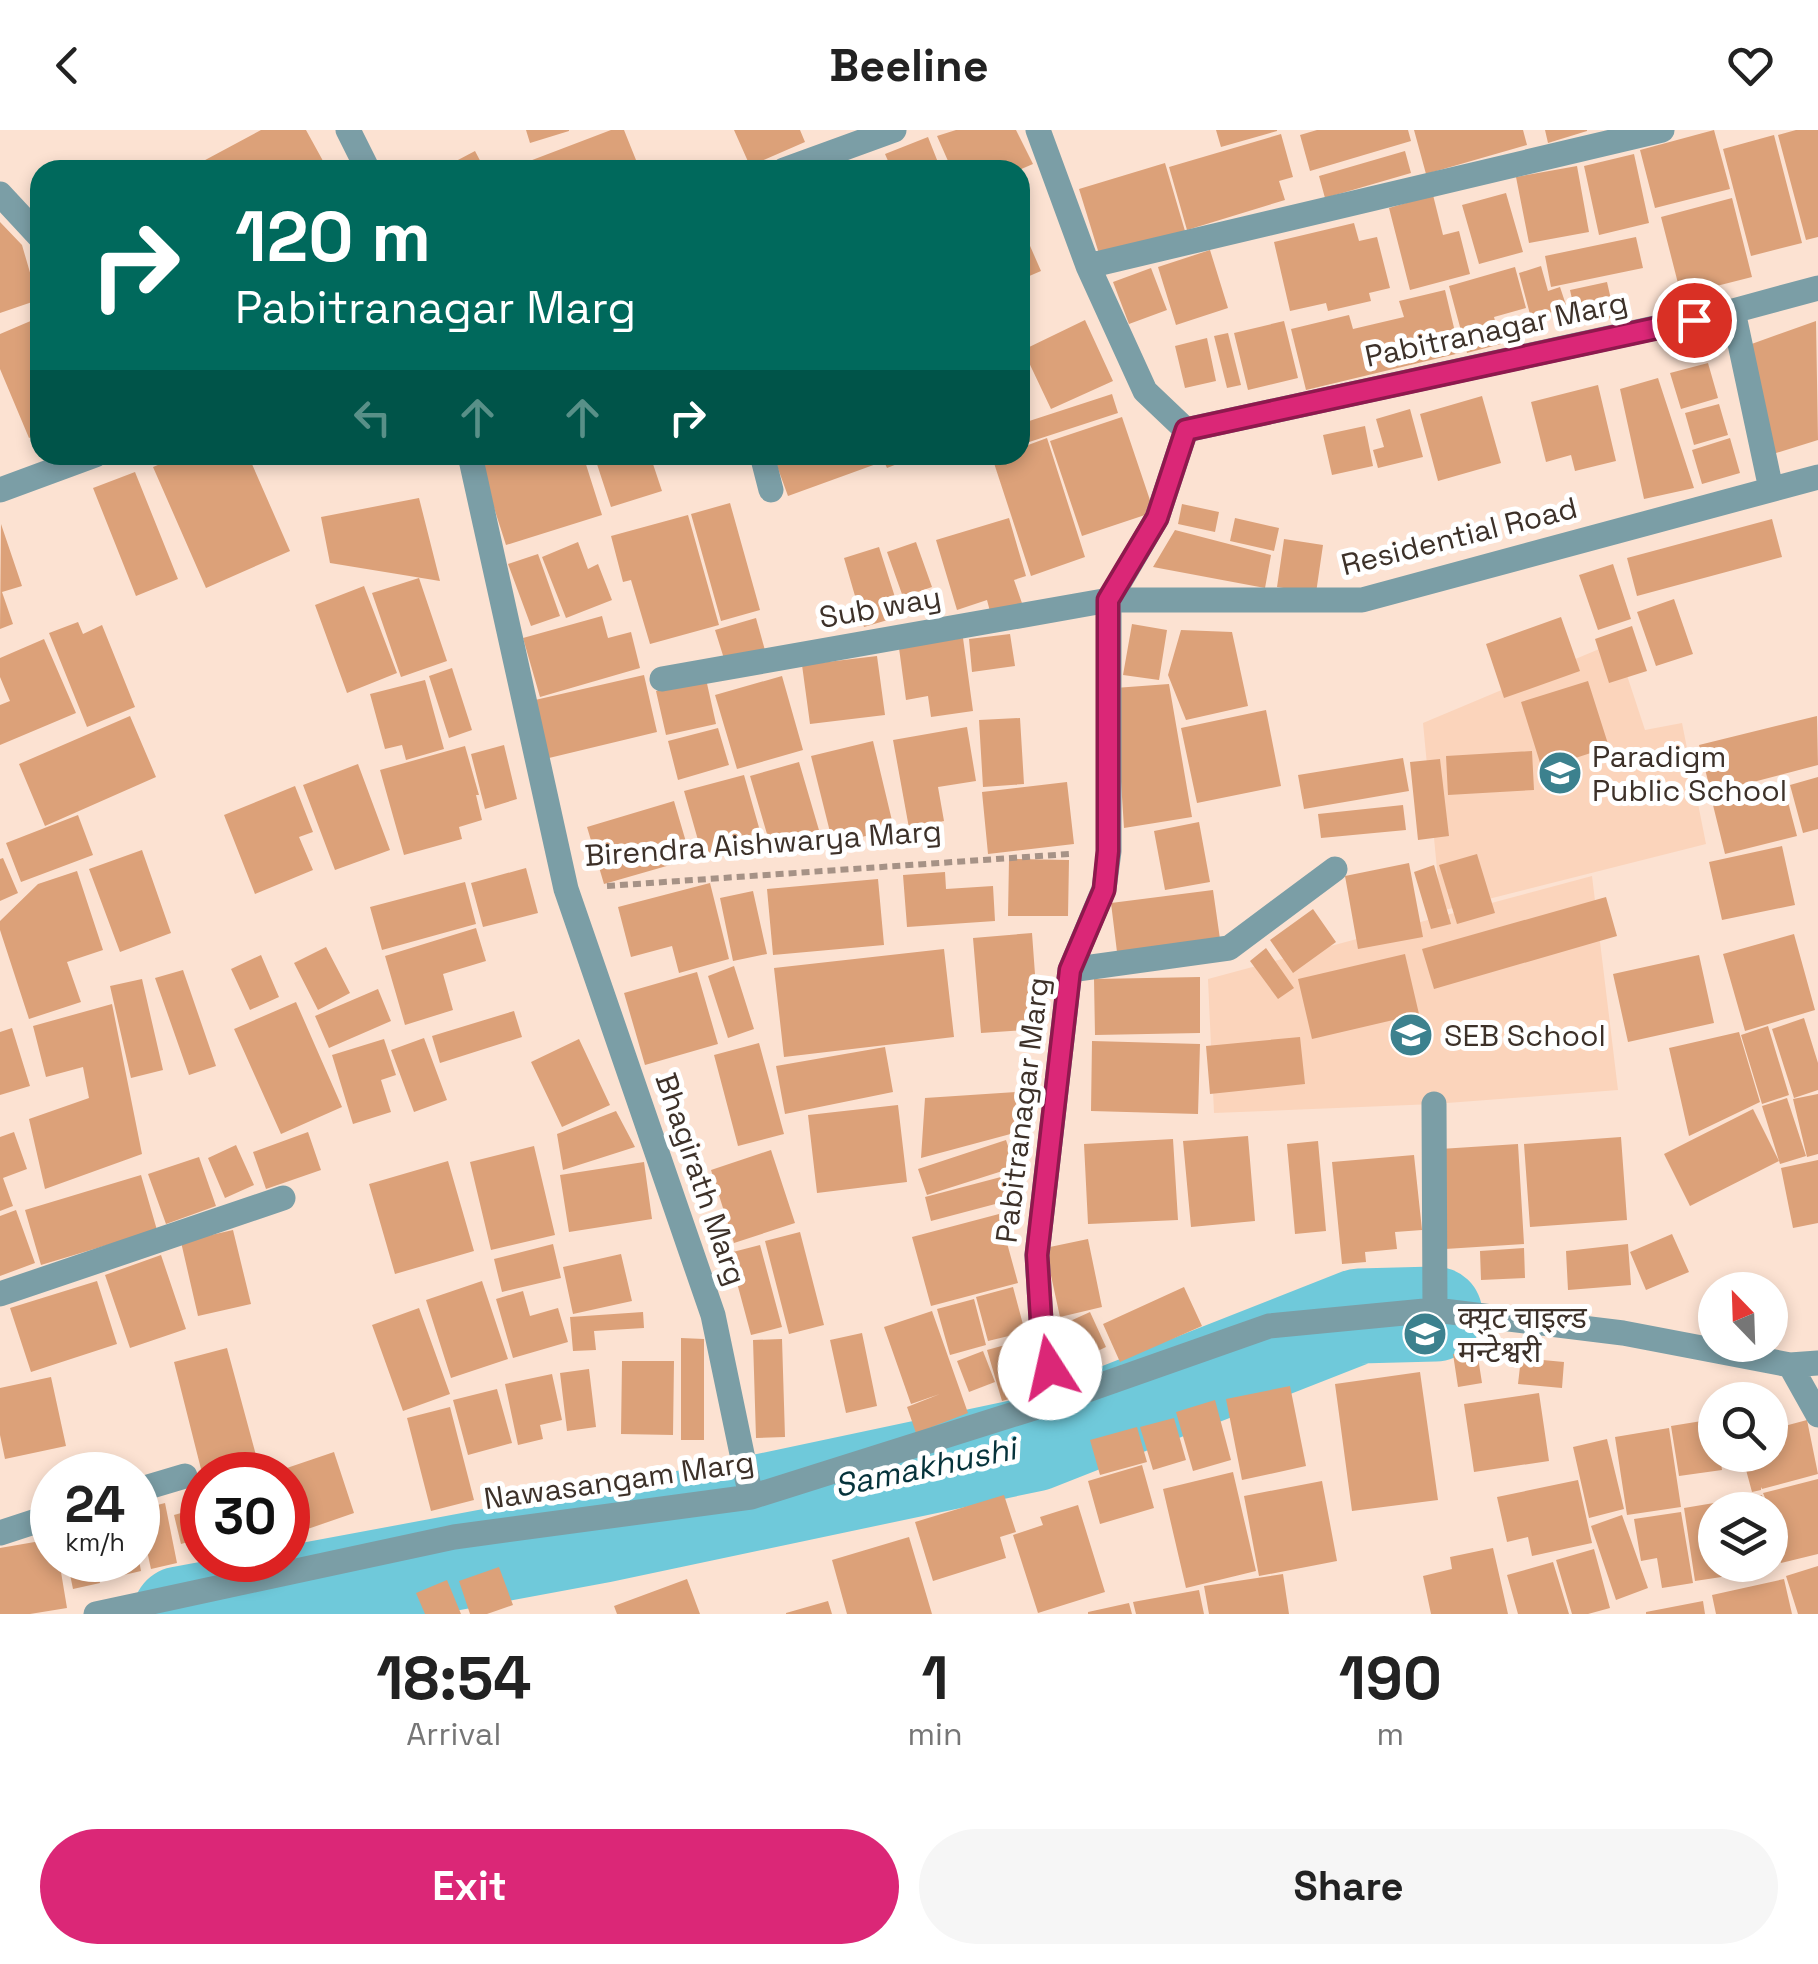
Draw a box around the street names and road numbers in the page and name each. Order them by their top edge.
street label: Pabitranagar Marg [1361,282,1631,376]
street label: Residential Road [1337,488,1581,584]
street label: Sub way [816,577,944,637]
street label: Birendra Aishwarya Marg [583,811,943,875]
street label: Pabitranagar Marg [986,975,1058,1245]
street label: Bhagirath Marg [646,1068,756,1290]
street label: Nawasangam Marg [481,1442,757,1518]

